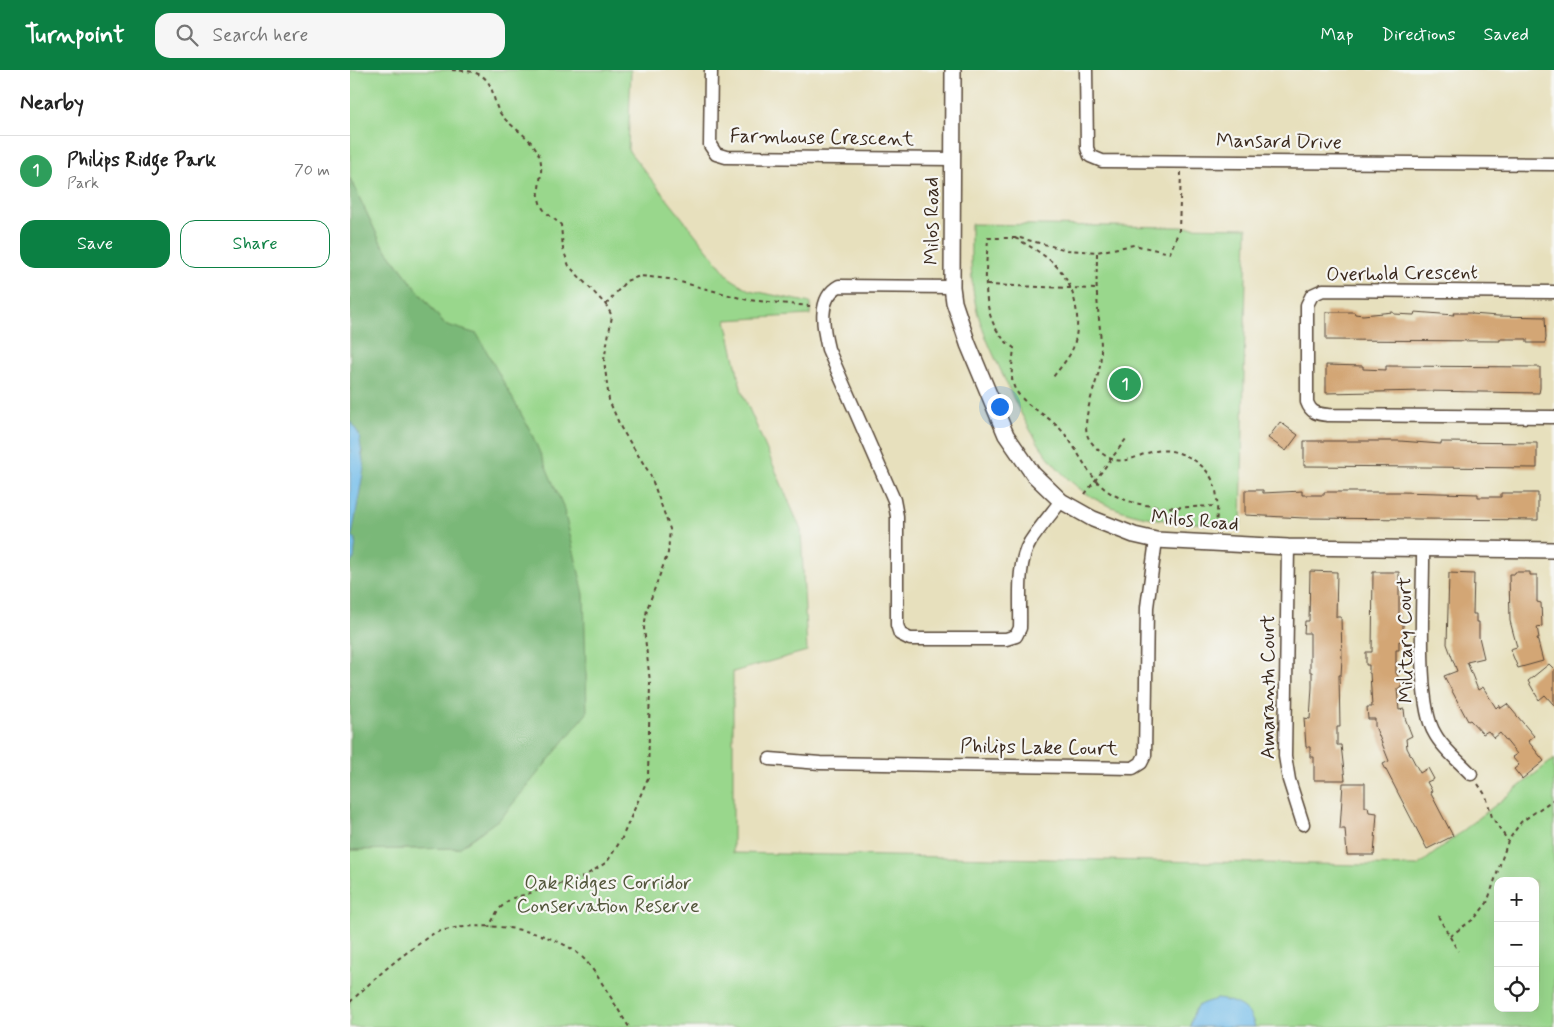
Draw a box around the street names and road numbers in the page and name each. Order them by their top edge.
street label: Farmhouse Crescent [730,123,914,153]
street label: Mansard Drive [1216,127,1342,157]
street label: Milos Road [919,177,946,265]
street label: Overhold Crescent [1326,259,1478,289]
street label: Milos Road [1150,504,1240,538]
street label: Military Court [1391,577,1421,703]
street label: Amaranth Court [1255,615,1282,759]
street label: Philips Lake Court [960,733,1118,763]

